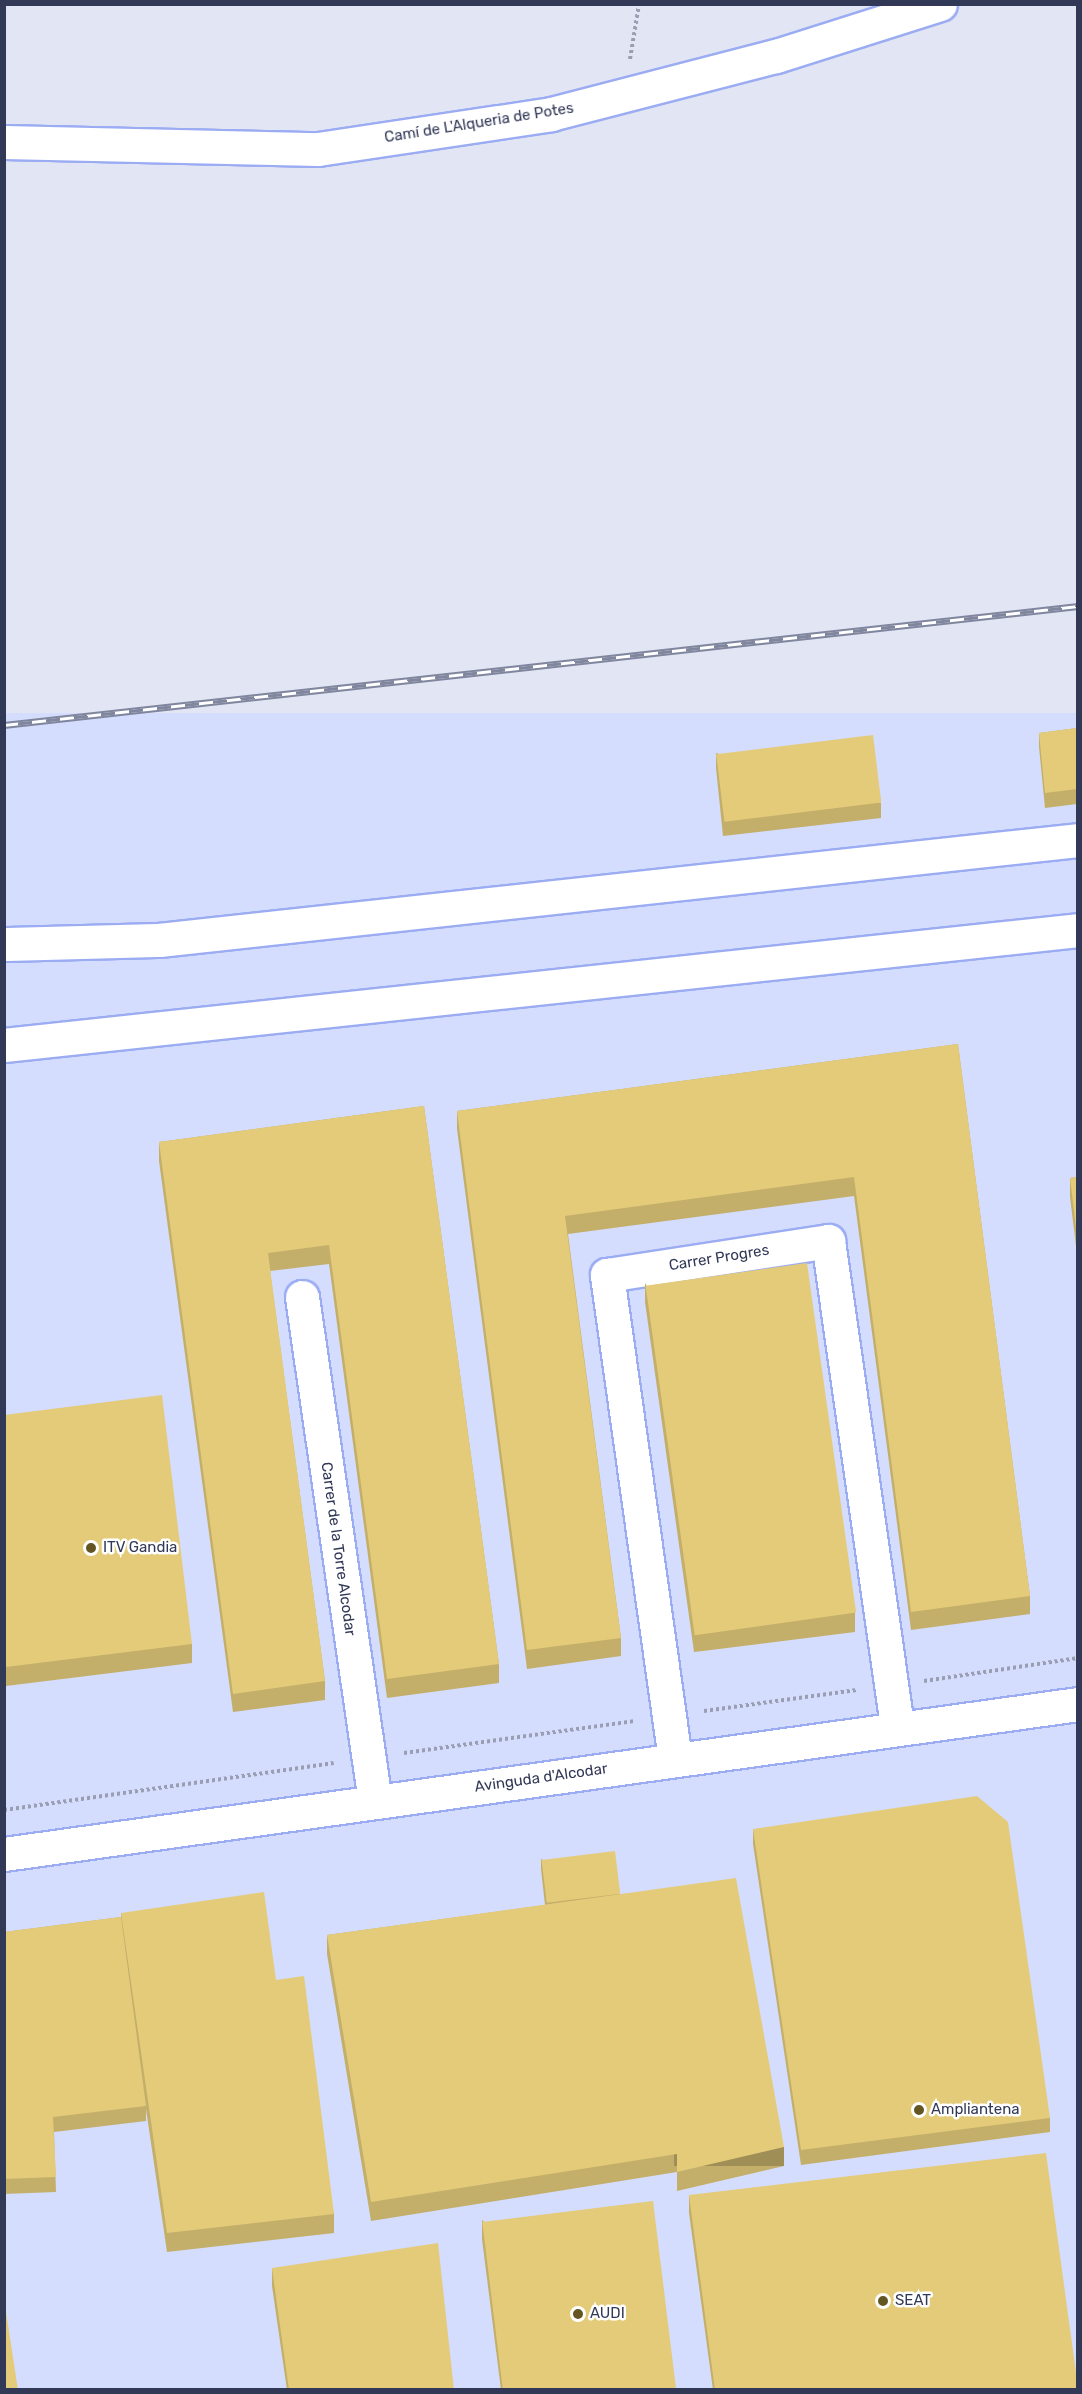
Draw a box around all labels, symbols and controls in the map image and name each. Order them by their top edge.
street label: Camí de L'Alqueria de Potes [383,99,575,147]
street label: Carrer Progres [667,1241,771,1275]
street label: Carrer de la Torre Alcodar [317,1460,359,1638]
place label: ITV Gandia [103,1539,178,1557]
marker: ITV Gandia [84,1541,98,1555]
street label: Avinguda d'Alcodar [473,1760,609,1796]
place label: Ampliantena [931,2101,1019,2119]
marker: Ampliantena [912,2103,926,2117]
place label: SEAT [895,2292,931,2310]
marker: SEAT [876,2294,890,2308]
place label: AUDI [590,2305,625,2323]
marker: AUDI [571,2307,585,2321]

